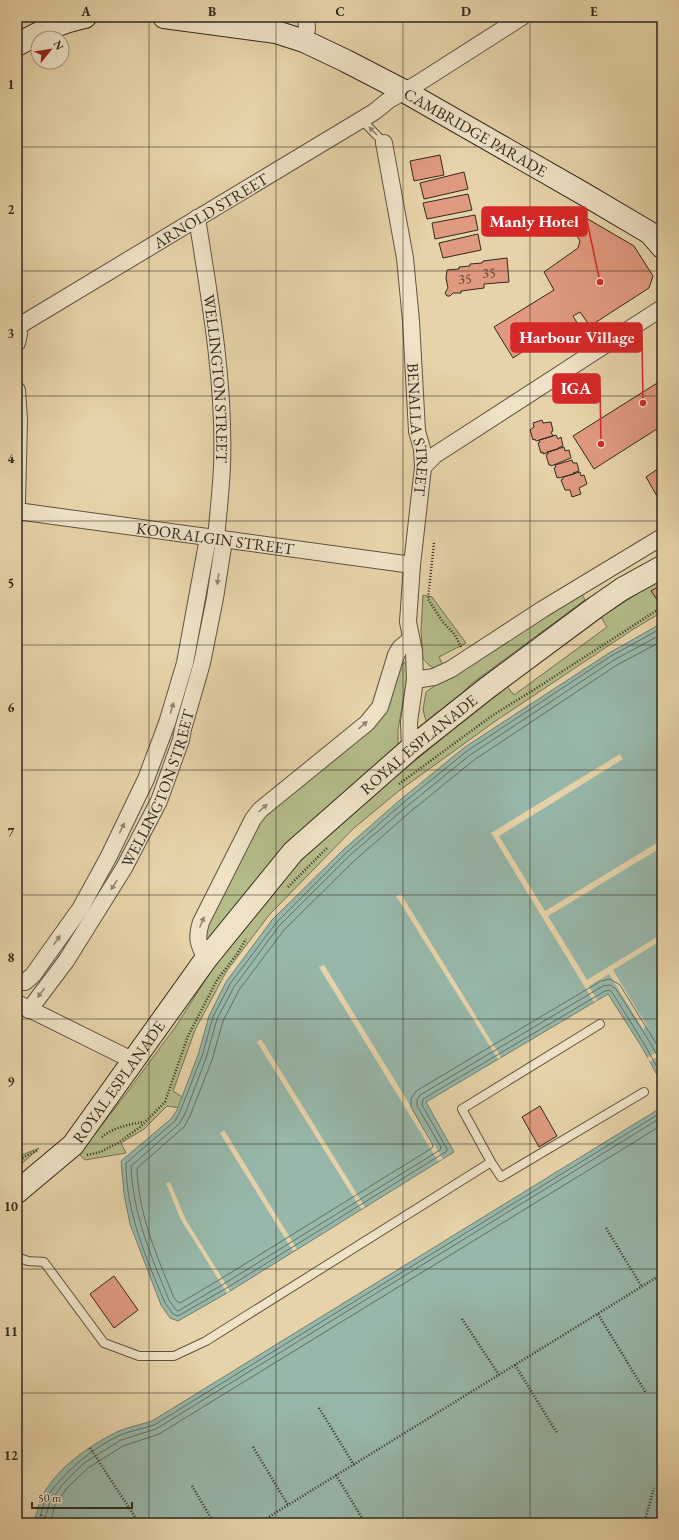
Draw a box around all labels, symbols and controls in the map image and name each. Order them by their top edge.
text: A [80,3,91,20]
text: B [208,3,216,20]
text: C [335,3,345,20]
text: D [461,3,471,20]
text: E [590,3,598,20]
north arrow [30,30,70,70]
text: N [50,38,67,52]
text: 1 [8,76,15,93]
street label: CAMBRIDGE PARADE [400,83,551,181]
one-way arrow [368,126,378,136]
street label: ARNOLD STREET [148,168,272,254]
text: 2 [8,201,15,218]
callout: Manly Hotel [482,207,587,236]
text: Manly Hotel [489,210,579,232]
house number: 35 [482,264,496,282]
house number: 35 [458,270,472,288]
street label: WELLINGTON STREET [199,293,233,463]
callout: Harbour Village [511,323,642,352]
text: 3 [8,325,15,342]
text: Harbour Village [519,326,635,348]
street label: BENALLA STREET [403,362,434,497]
callout: IGA [553,374,600,403]
text: IGA [561,377,592,399]
text: 4 [8,450,15,467]
street label: KOORALGIN STREET [135,517,296,559]
one-way arrow [215,573,221,585]
text: 5 [8,575,14,592]
street label: ROYAL ESPLANADE [355,690,481,799]
text: 6 [8,699,15,716]
one-way arrow [169,702,175,714]
street label: WELLINGTON STREET [116,707,199,871]
one-way arrow [358,721,368,730]
one-way arrow [258,803,268,813]
one-way arrow [119,822,125,834]
text: 7 [8,824,15,841]
one-way arrow [110,880,118,890]
one-way arrow [199,917,205,928]
one-way arrow [53,935,61,946]
text: 8 [8,949,15,966]
one-way arrow [37,987,46,998]
street label: ROYAL ESPLANADE [67,1016,169,1147]
text: 9 [8,1073,15,1090]
text: 10 [4,1198,18,1215]
text: 11 [4,1323,18,1340]
text: 12 [4,1447,18,1464]
scale bar [32,1484,132,1510]
text: 50 m [38,1490,62,1506]

